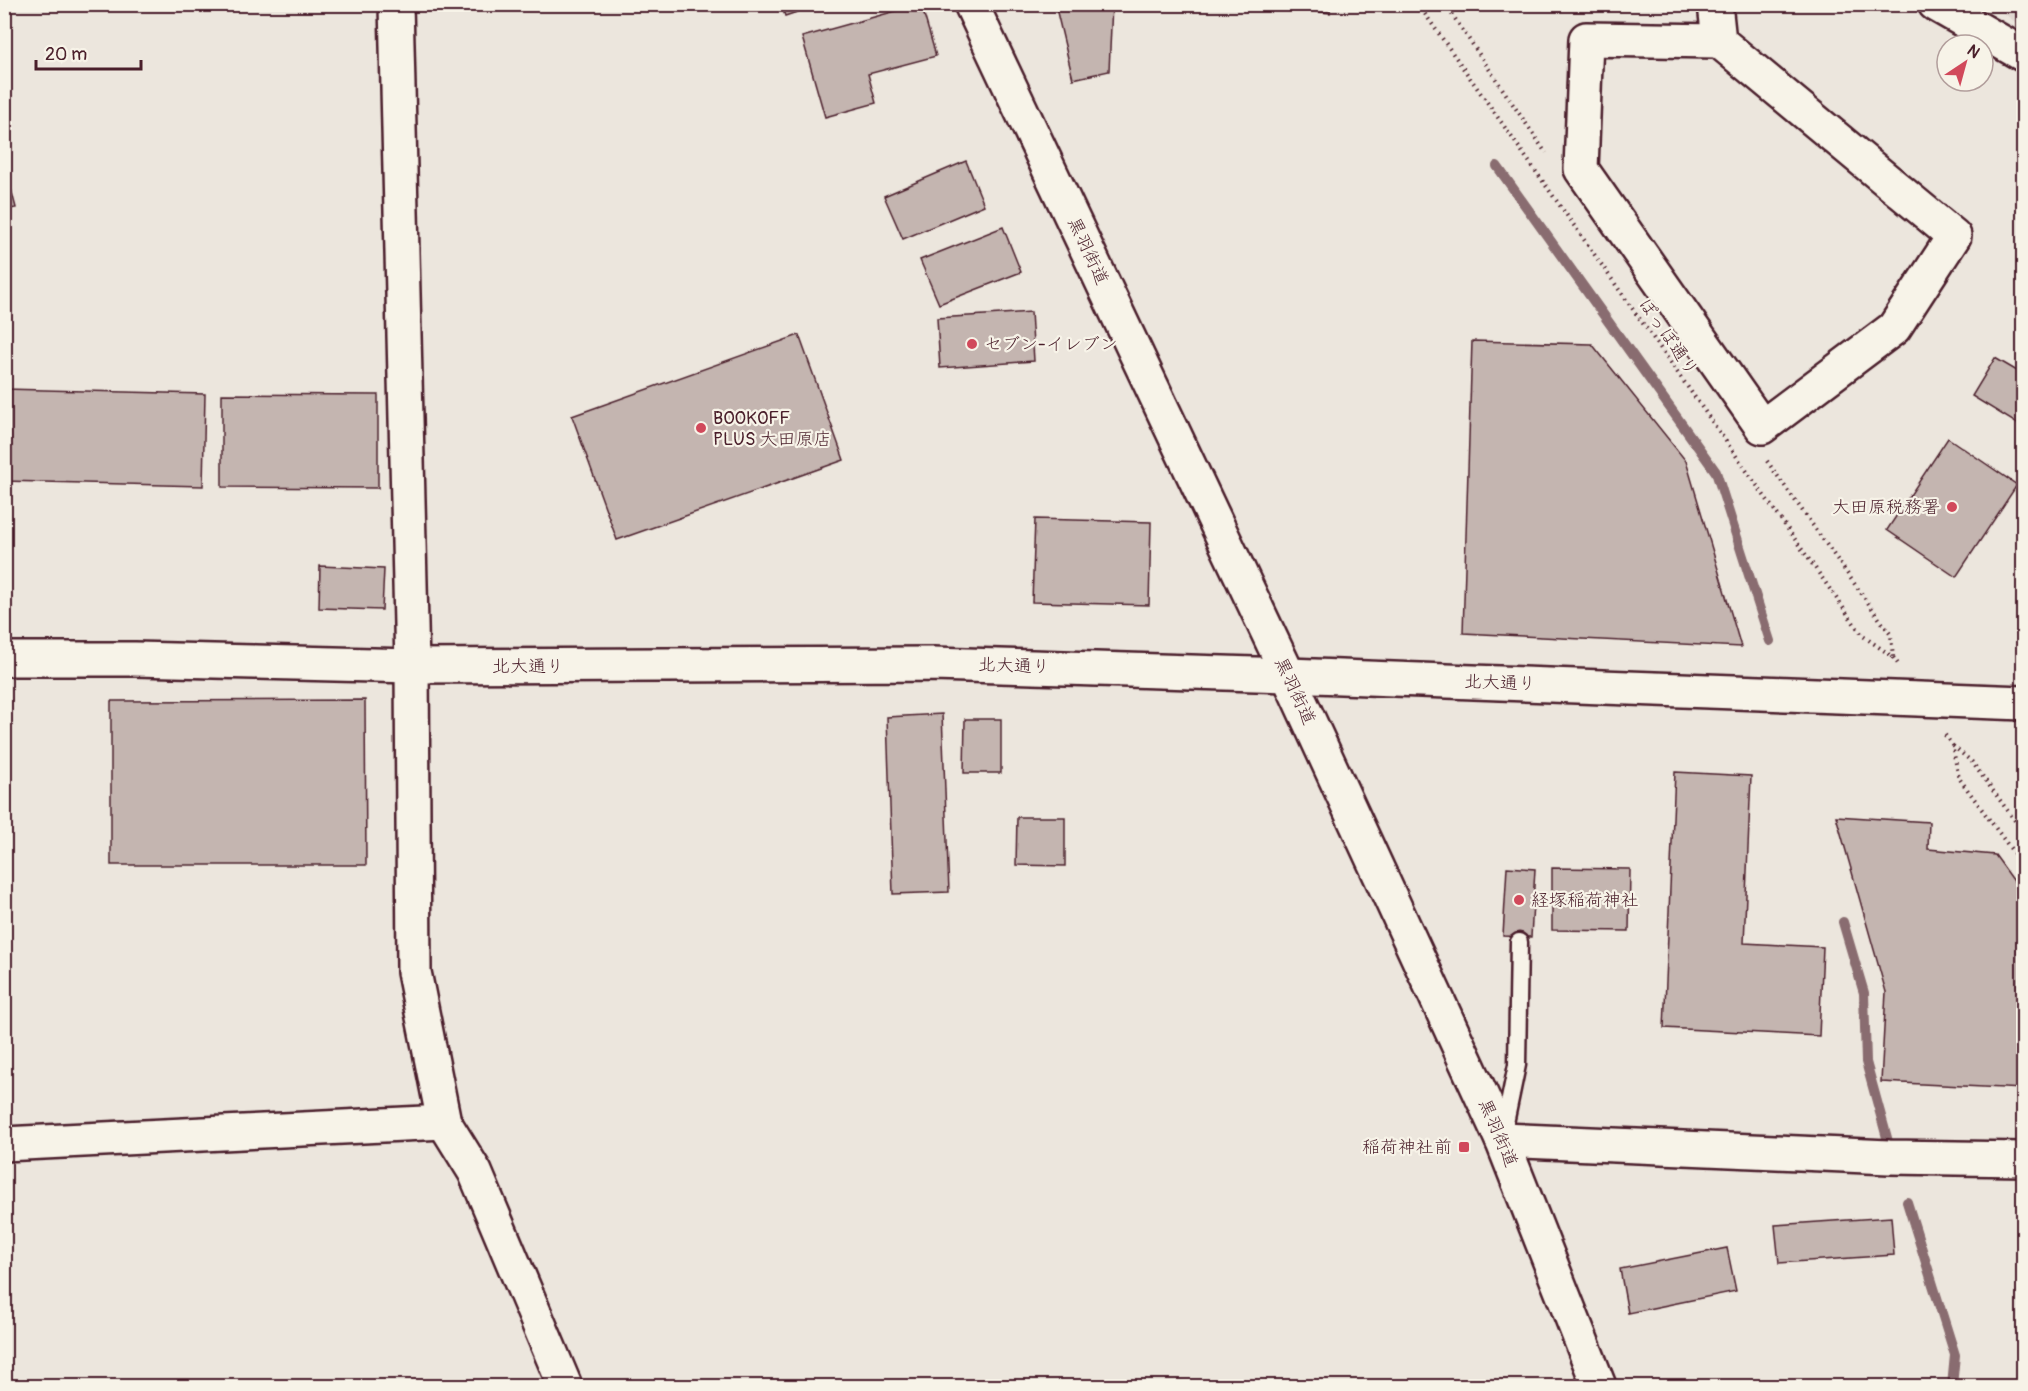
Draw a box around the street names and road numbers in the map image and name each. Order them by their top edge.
street label: 黒羽街道 [1062,214,1114,288]
street label: ぽっぽ通り [1633,294,1703,380]
street label: 北大通り [978,653,1050,679]
street label: 黒羽街道 [1269,654,1321,728]
street label: 北大通り [492,655,564,678]
street label: 北大通り [1464,670,1536,696]
street label: 黒羽街道 [1473,1095,1523,1171]

